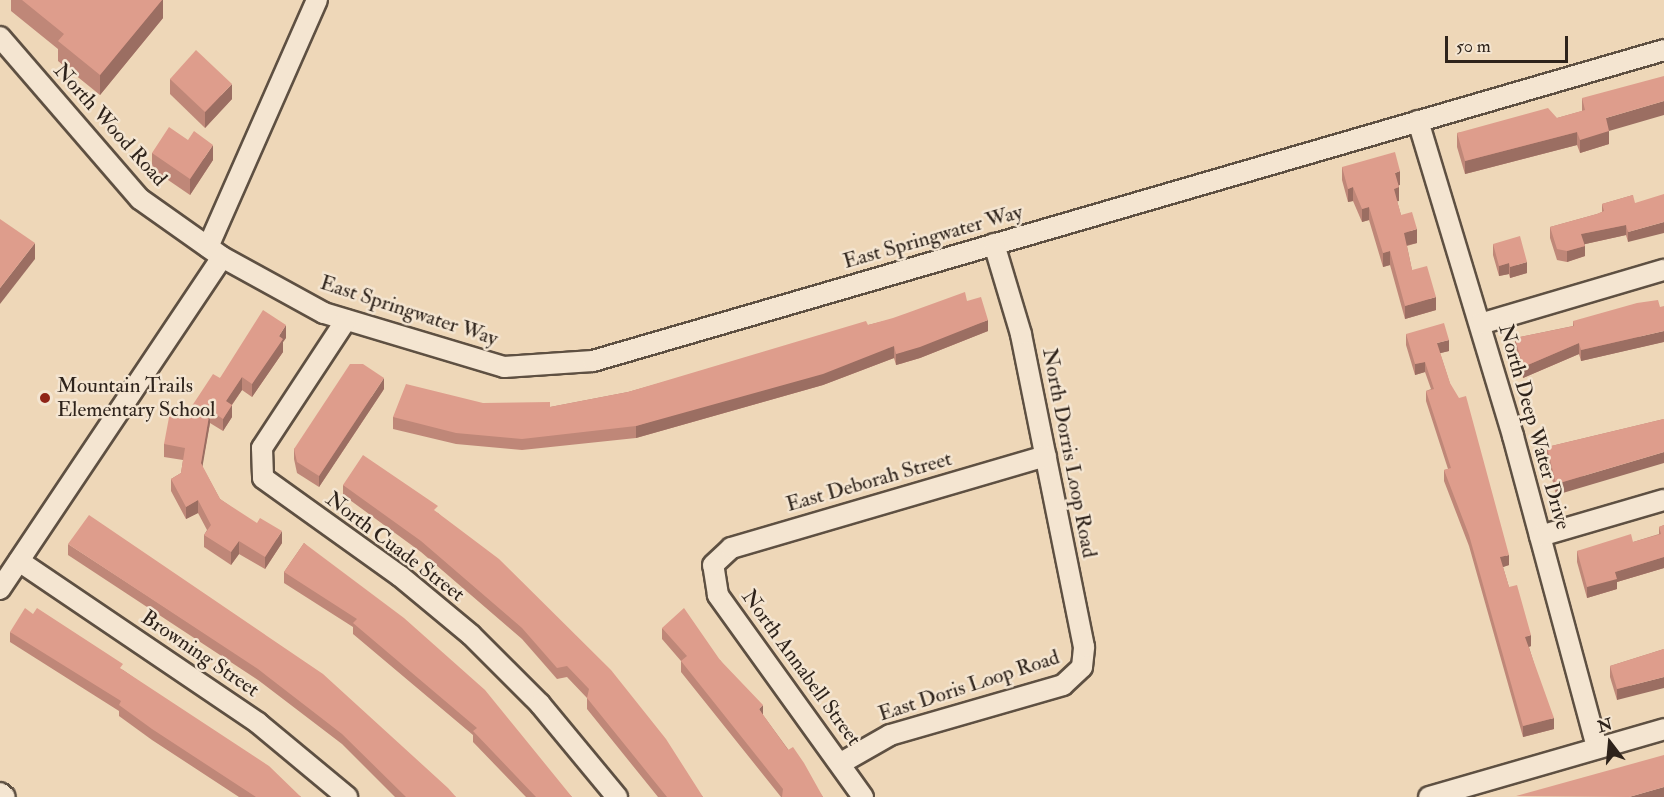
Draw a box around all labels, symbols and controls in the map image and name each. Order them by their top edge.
scale bar [1448,24,1571,62]
text: 50 m [1456,35,1491,58]
street label: North Wood Road [48,58,172,192]
street label: East Springwater Way [840,199,1026,275]
street label: East Springwater Way [317,270,501,352]
street label: North Deep Water Drive [1493,322,1575,532]
street label: North Dorris Loop Road [1036,346,1102,560]
place label: Mountain Trails Elementary School [57,373,215,423]
marker: Mountain Trails Elementary School [38,391,52,405]
street label: East Deborah Street [783,446,955,518]
street label: North Cuade Street [321,487,469,607]
street label: North Annabell Street [736,585,866,751]
street label: Browning Street [136,605,264,703]
street label: East Doris Loop Road [875,645,1063,727]
north arrow [1580,713,1640,773]
text: N [1595,714,1615,737]

